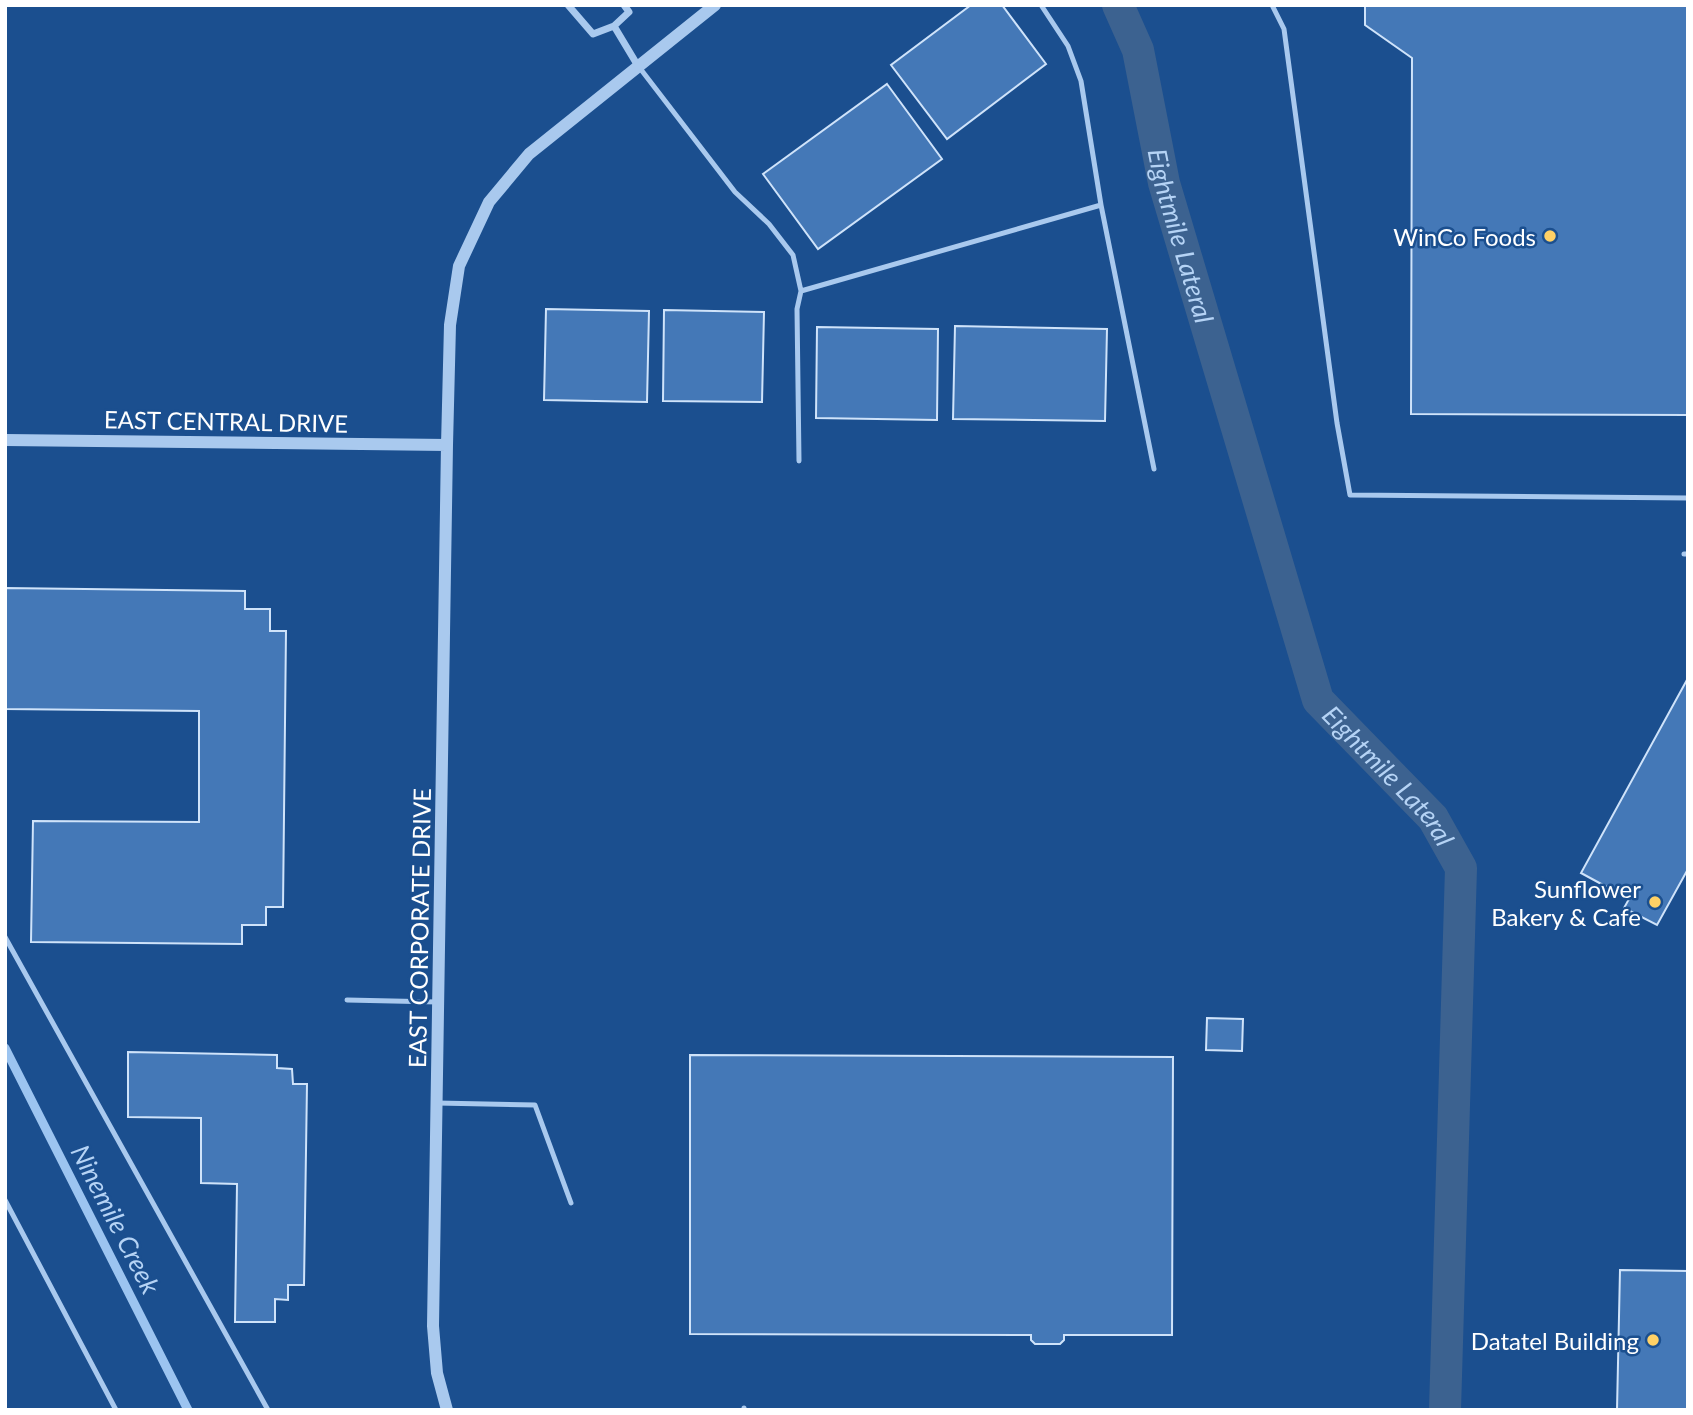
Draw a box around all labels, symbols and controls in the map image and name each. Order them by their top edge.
water label: Eightmile Lateral [1142,146,1221,327]
place label: WinCo Foods [1393,222,1536,251]
marker: WinCo Foods [1542,228,1558,244]
street label: EAST CENTRAL DRIVE [104,404,348,438]
water label: Eightmile Lateral [1316,699,1461,851]
street label: EAST CORPORATE DRIVE [402,788,436,1068]
place label: Sunflower Bakery & Cafe [1491,874,1641,931]
marker: Sunflower Bakery & Cafe [1647,894,1663,910]
water label: Ninemile Creek [65,1139,168,1299]
place label: Datatel Building [1471,1326,1639,1355]
marker: Datatel Building [1645,1332,1661,1348]

